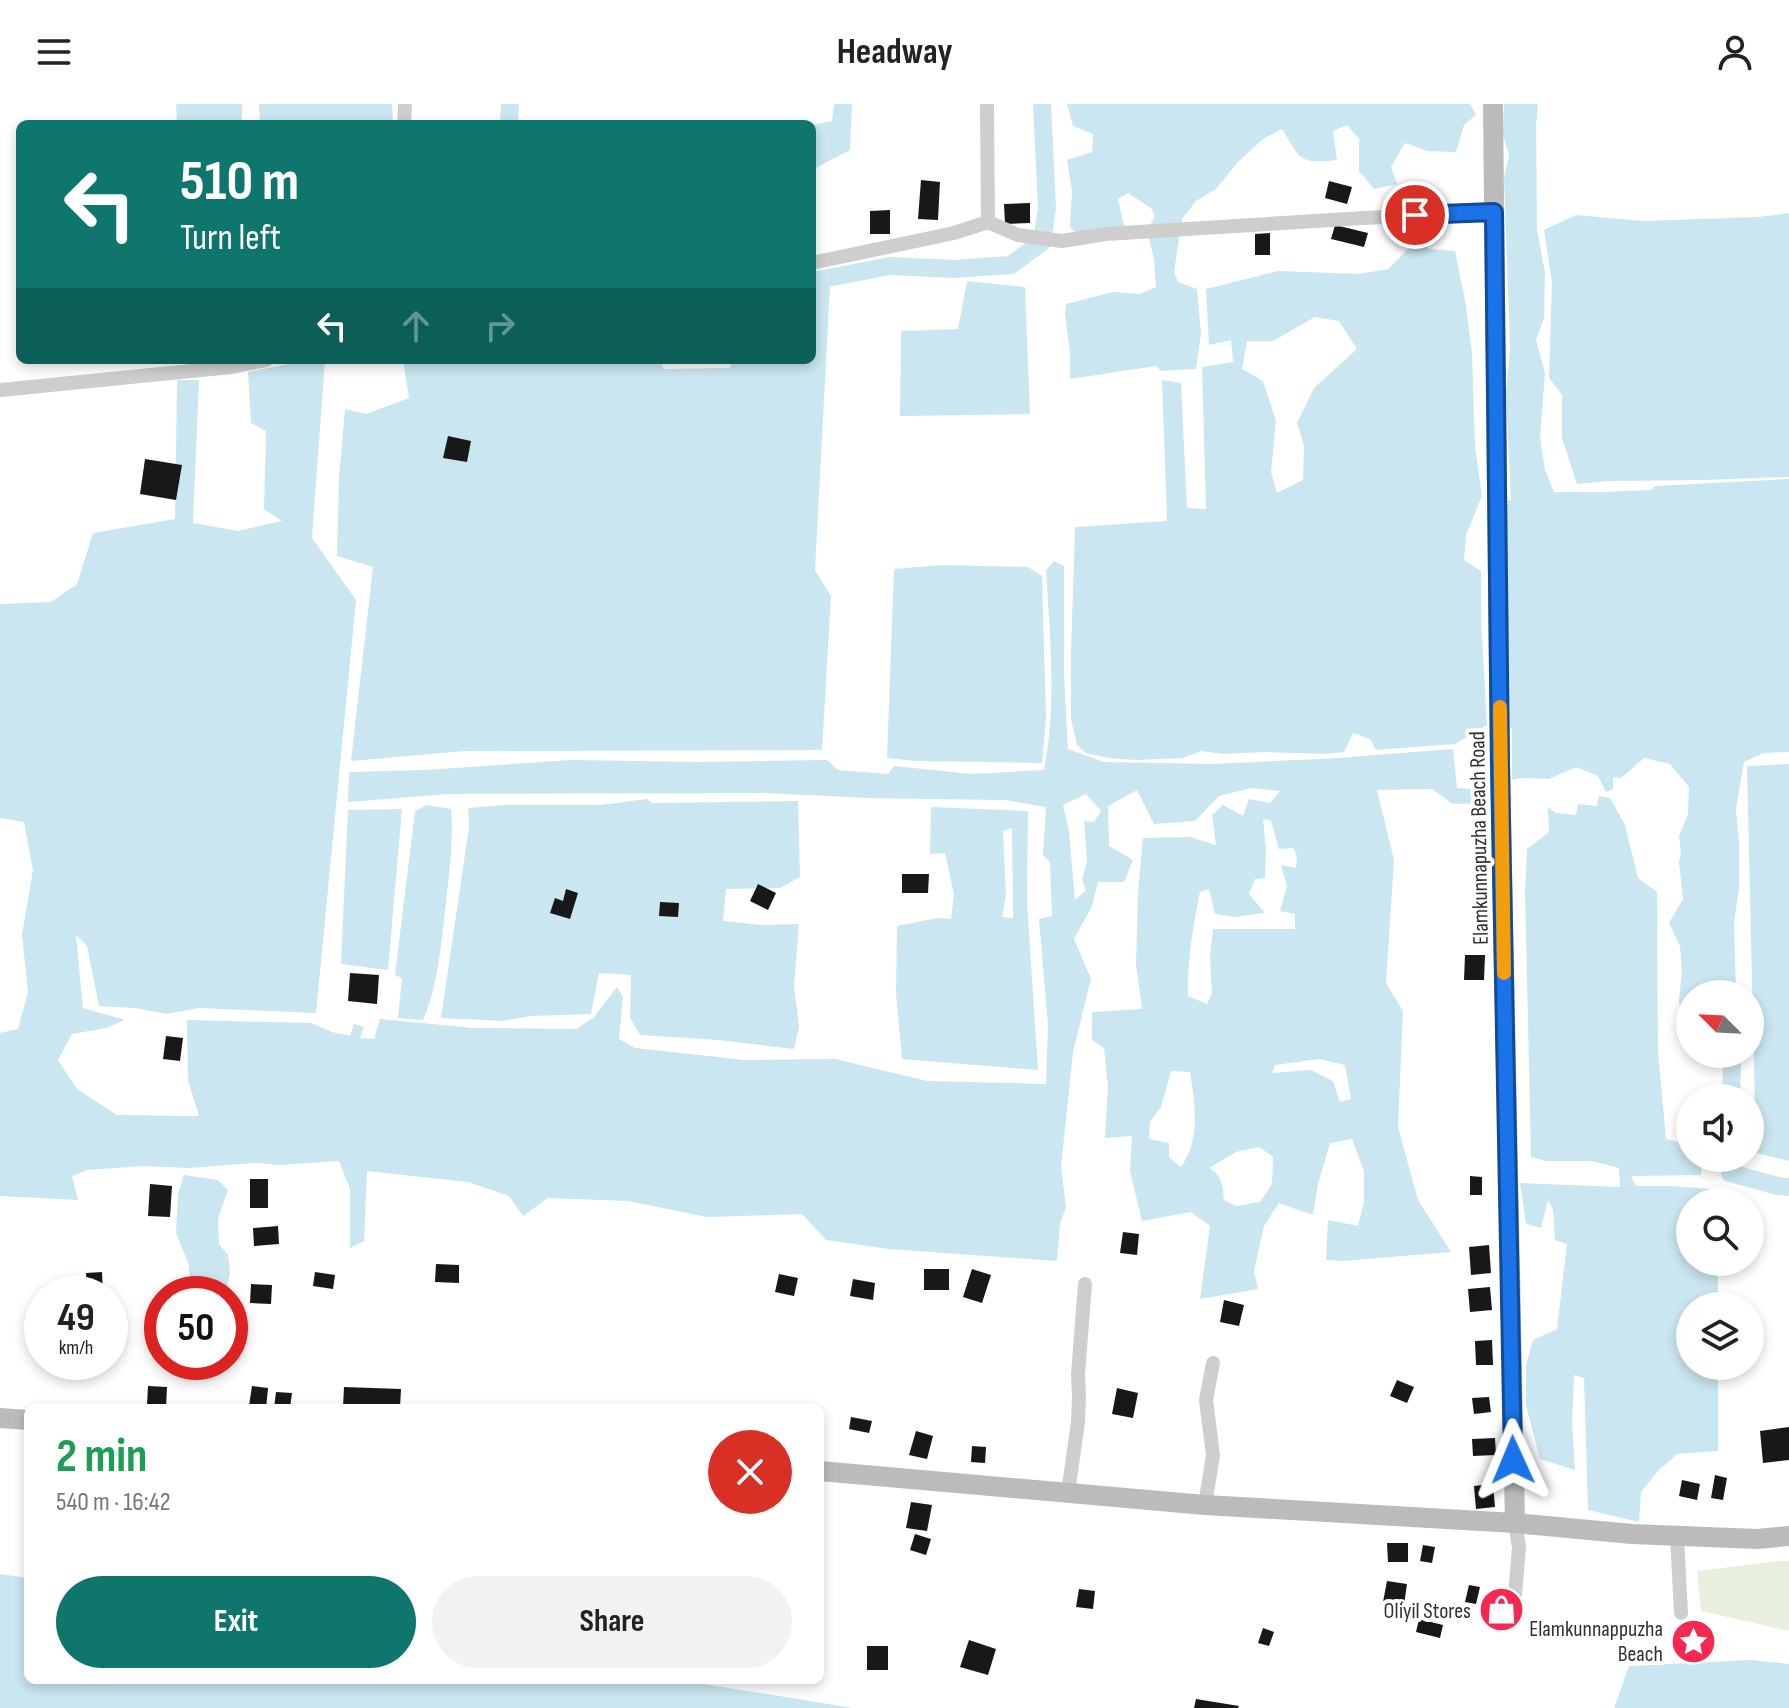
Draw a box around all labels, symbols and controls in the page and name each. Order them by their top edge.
icon: menu [32,30,76,74]
icon: person [1713,30,1757,74]
text: Headway [837,31,952,74]
text: 510 m [180,149,299,216]
icon: left [48,152,152,256]
pin [1381,181,1449,249]
icon: arrive [1393,193,1437,237]
text: Turn left [180,217,281,260]
icon: left [310,304,354,348]
icon: ahead [394,304,438,348]
icon: right [478,304,522,348]
street label: Elamkunnapuzha Beach Road [1464,731,1495,945]
north arrow [1676,980,1764,1068]
map controls [1676,980,1764,1380]
button: sound [1676,1084,1764,1172]
button: search [1676,1188,1764,1276]
speed limit sign: 50 [144,1276,248,1380]
button: layers [1676,1292,1764,1380]
text: 49 [57,1294,95,1342]
text: km/h [59,1336,93,1360]
position arrow [1471,1418,1555,1502]
text: 2 min [56,1428,147,1485]
button: close [708,1430,792,1514]
text: 540 m · 16:42 [56,1487,170,1518]
button: Exit [56,1576,416,1668]
button: Share [432,1576,792,1668]
shop icon: Oliyil Stores [1478,1586,1526,1634]
place label: Oliyil Stores [1384,1598,1471,1625]
place label: Elamkunnappuzha Beach [1529,1616,1663,1668]
place icon: Elamkunnappuzha Beach [1670,1617,1718,1665]

